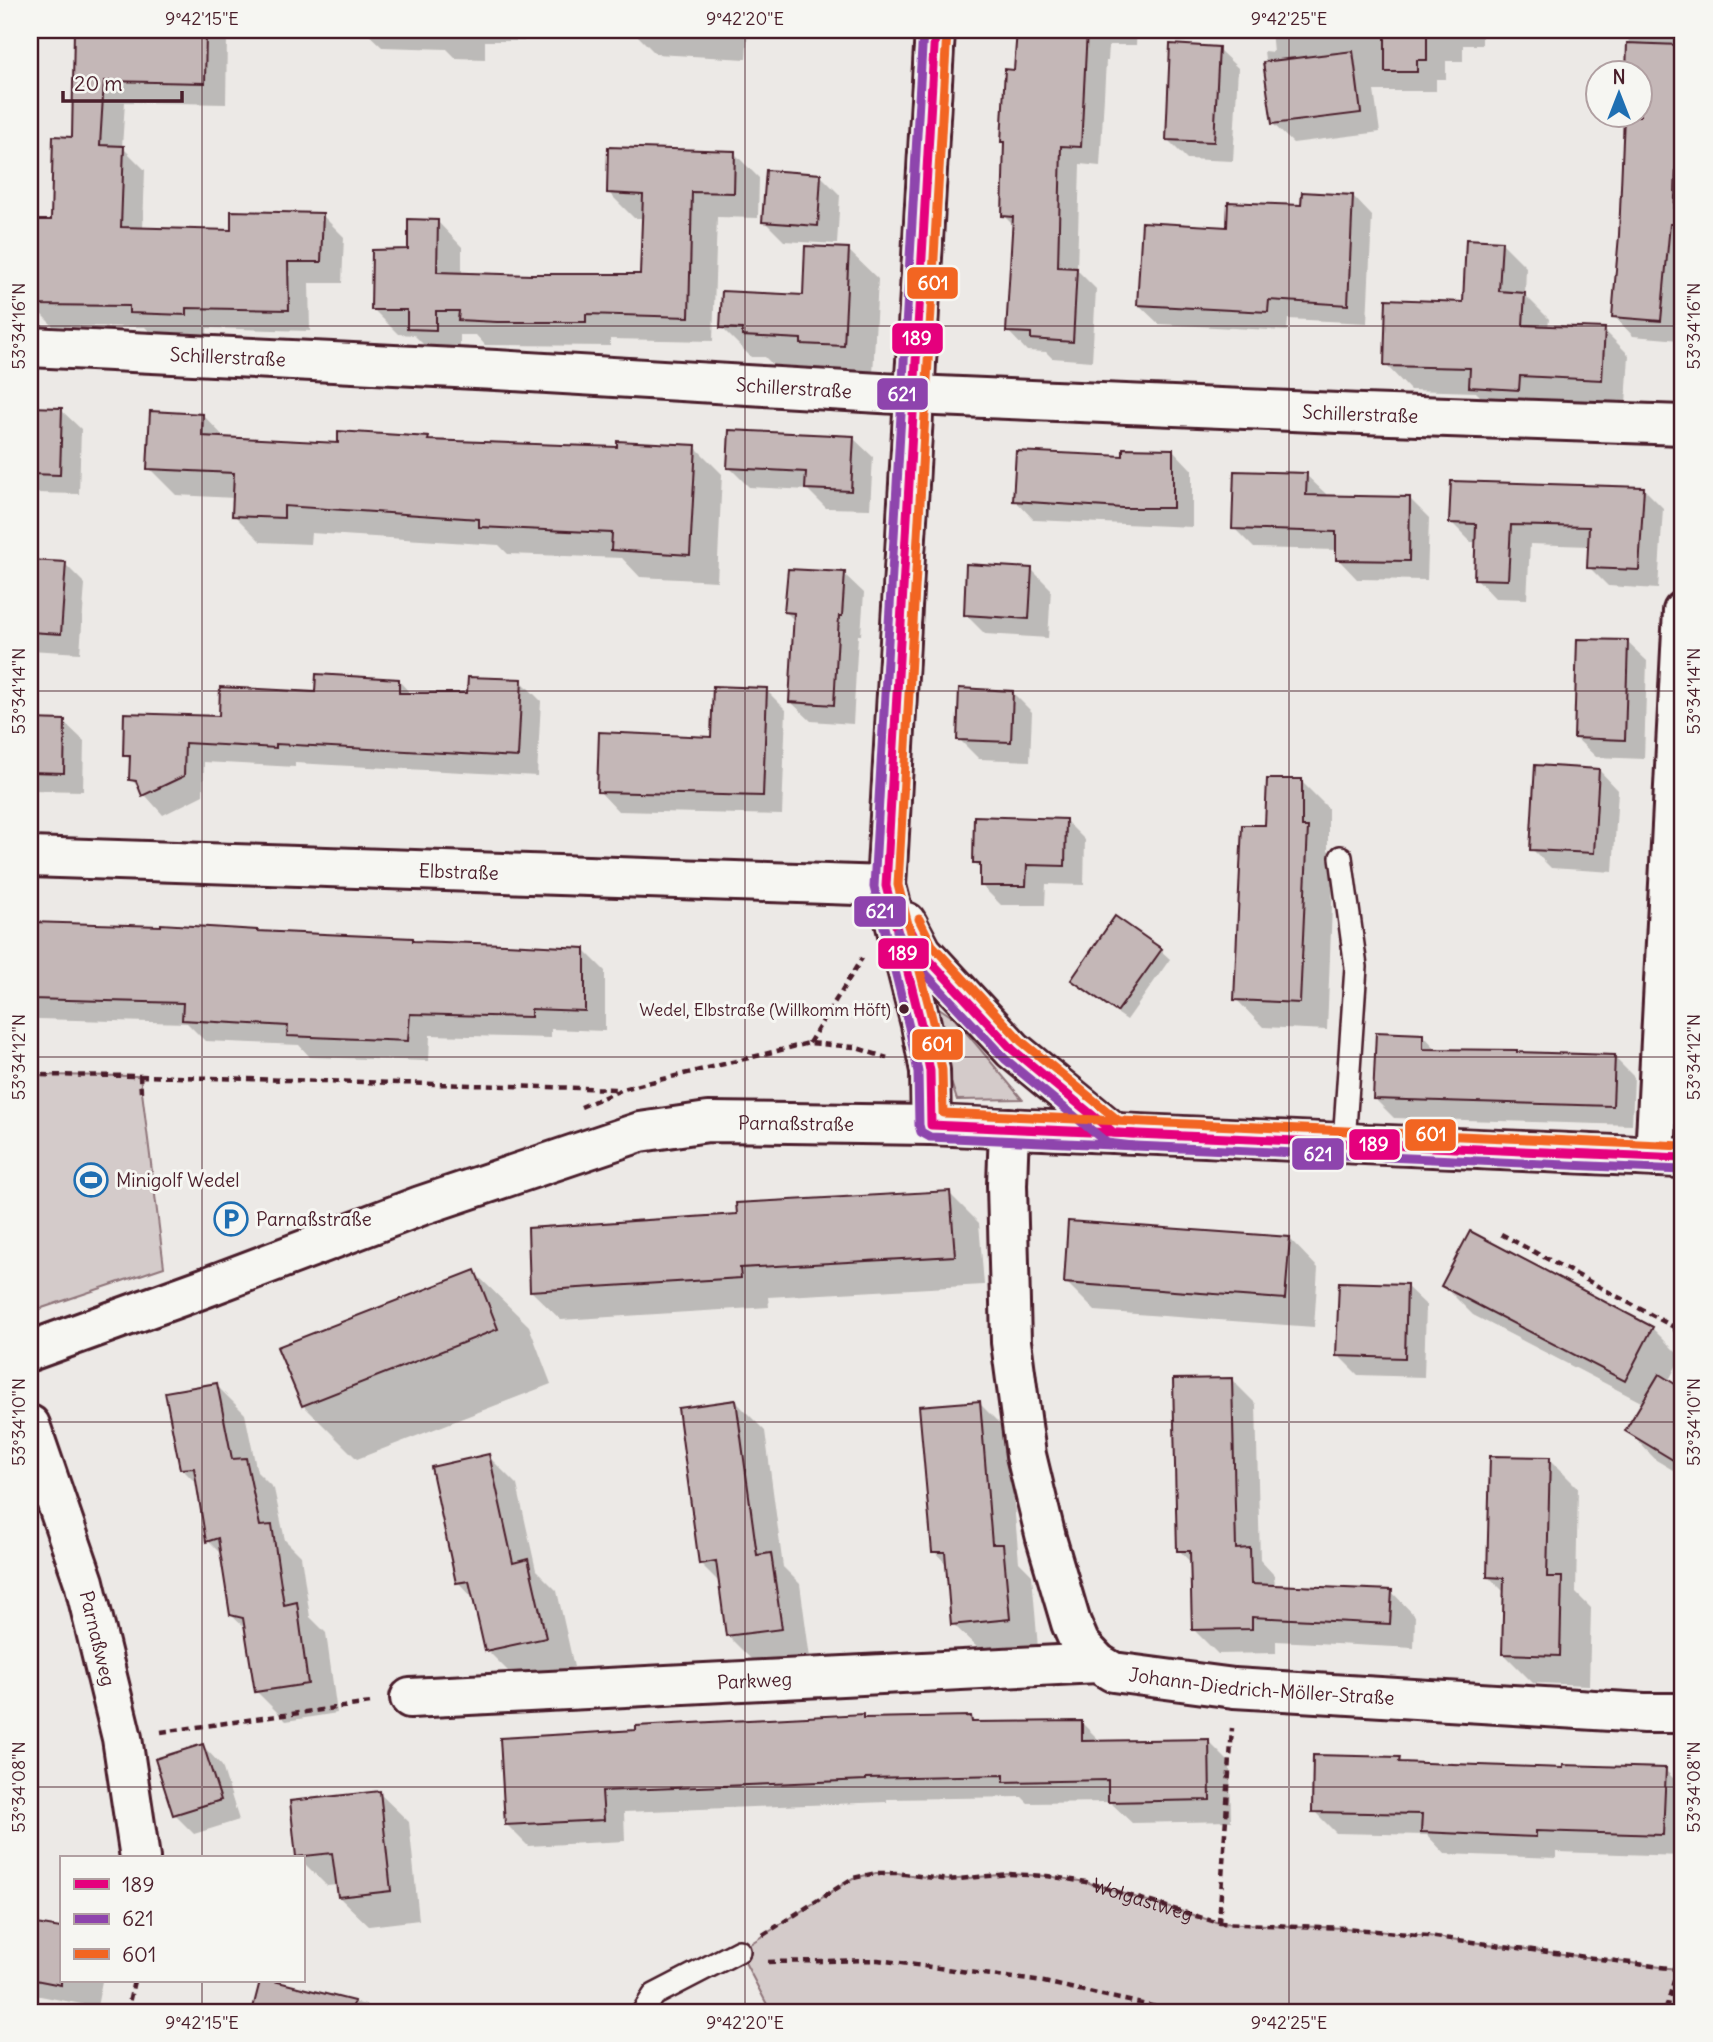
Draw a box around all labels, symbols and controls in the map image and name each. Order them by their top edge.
text: 9°42'15"E [165,7,239,30]
text: 9°42'20"E [706,7,784,30]
text: 9°42'25"E [1251,7,1327,30]
scale bar [63,60,182,104]
north arrow [1584,60,1654,130]
text: N [1612,65,1626,89]
text: 20 m [74,70,123,97]
line badge: 601 [906,266,959,300]
text: 601 [917,271,949,295]
text: 53°34'16"N [7,283,30,369]
text: 53°34'16"N [1682,283,1705,369]
line badge: 189 [891,322,944,355]
text: 189 [902,326,932,350]
street label: Schillerstraße [169,342,286,372]
street label: Schillerstraße [735,372,853,403]
line badge: 621 [876,377,929,411]
text: 621 [888,382,916,406]
street label: Schillerstraße [1302,399,1419,428]
text: 53°34'14"N [7,648,30,734]
text: 53°34'14"N [1682,648,1705,734]
street label: Elbstraße [418,858,499,885]
line badge: 621 [853,895,907,928]
text: 621 [866,899,894,923]
line badge: 189 [877,937,930,970]
text: 189 [888,941,918,965]
place label: Wedel, Elbstraße (Willkomm Höft) [639,999,891,1021]
marker: Wedel, Elbstraße (Willkomm Höft) [897,1002,911,1016]
text: 53°34'12"N [7,1014,30,1100]
text: 53°34'12"N [1682,1014,1705,1100]
line badge: 601 [911,1028,964,1061]
text: 601 [921,1032,953,1056]
street label: Parnaßstraße [738,1110,854,1136]
line badge: 601 [1404,1118,1457,1152]
text: 601 [1415,1122,1447,1146]
line badge: 189 [1348,1128,1401,1161]
text: 189 [1359,1132,1389,1156]
line badge: 621 [1291,1137,1345,1171]
text: 621 [1304,1142,1332,1166]
sports icon: Minigolf Wedel [72,1161,110,1199]
place label: Minigolf Wedel [116,1168,240,1192]
parking icon: Parnaßstraße [212,1200,250,1238]
place label: Parnaßstraße [256,1207,372,1231]
text: 53°34'10"N [7,1378,30,1466]
text: 53°34'10"N [1682,1378,1705,1466]
street label: Parnaßweg [75,1588,121,1688]
street label: Johann-Diedrich-Möller-Straße [1127,1662,1395,1710]
street label: Parkweg [716,1667,793,1694]
text: 53°34'08"N [7,1741,30,1833]
text: 53°34'08"N [1682,1741,1705,1833]
legend [60,1856,304,1982]
text: 189 [122,1871,155,1898]
street label: Wolgastweg [1090,1873,1196,1926]
text: 621 [122,1905,154,1932]
text: 601 [122,1941,156,1968]
text: 9°42'15"E [165,2011,239,2034]
text: 9°42'20"E [706,2011,784,2034]
text: 9°42'25"E [1251,2011,1327,2034]

